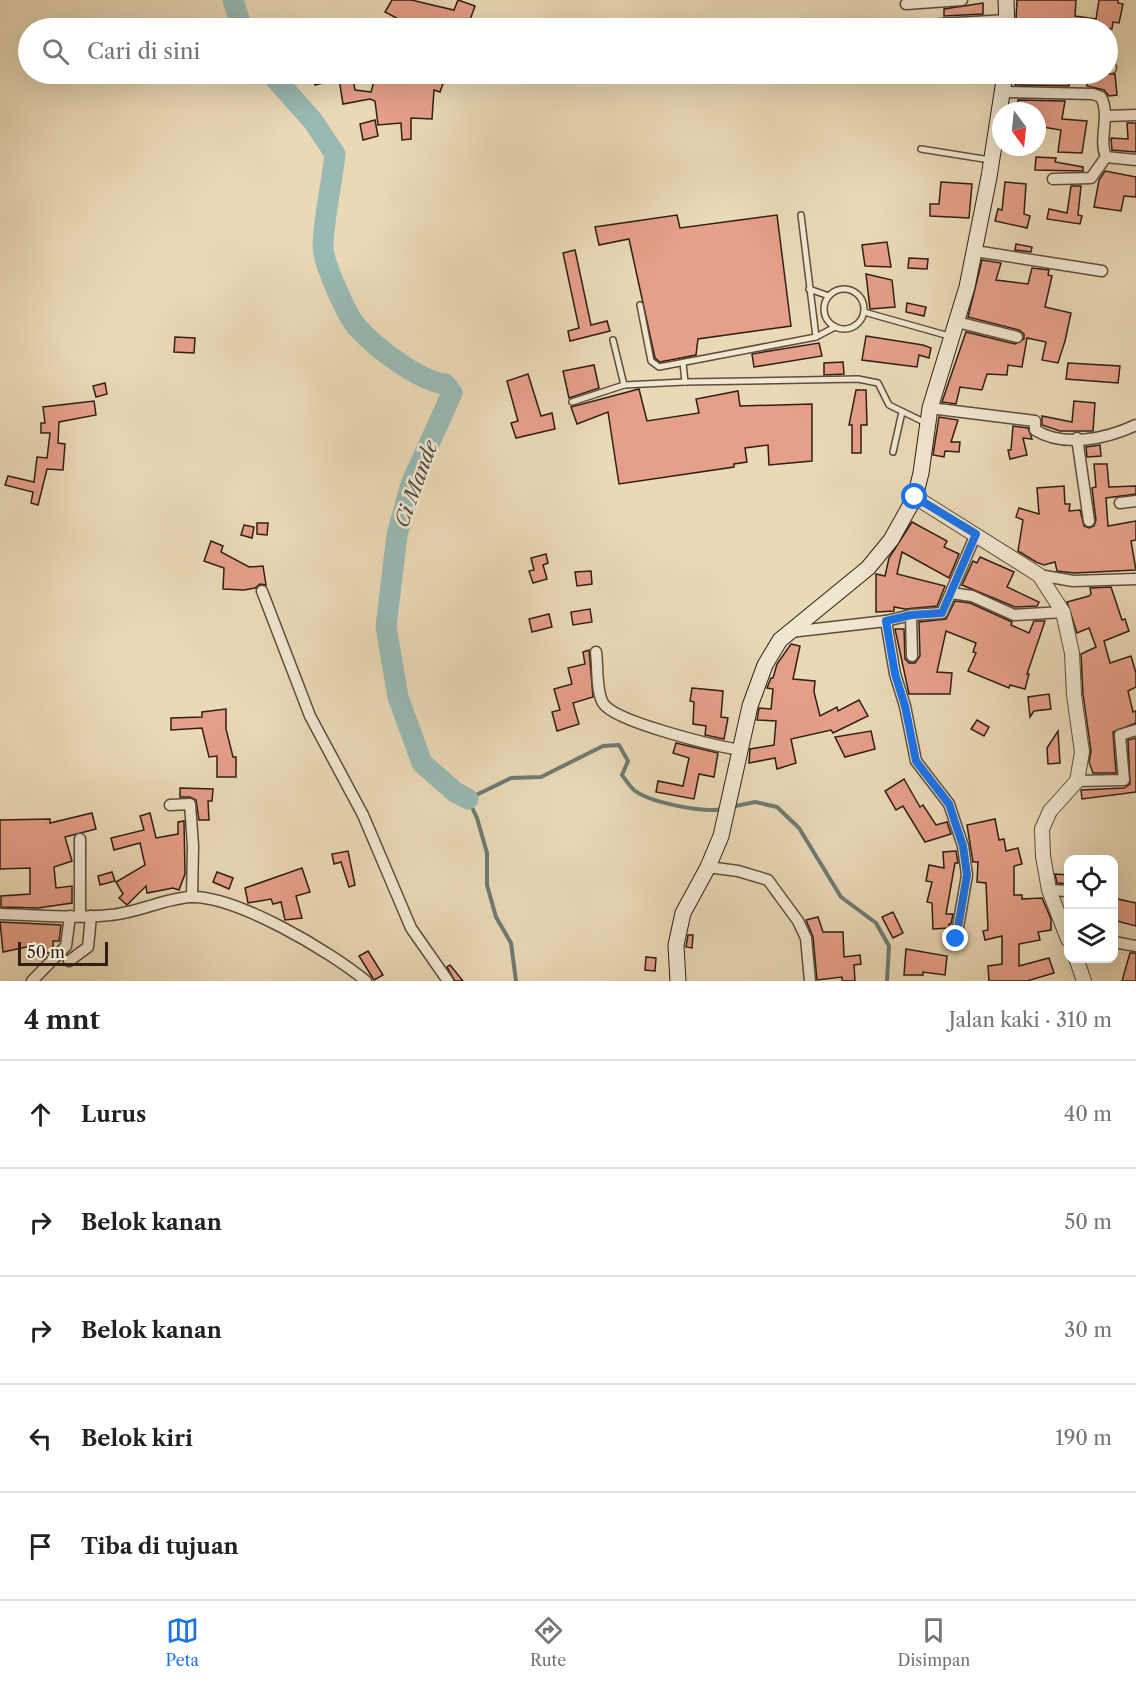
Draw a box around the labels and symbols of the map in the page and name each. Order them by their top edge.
north arrow [992,102,1046,156]
water label: Ci Mande [389,436,443,531]
route start [901,483,927,509]
route end [942,925,968,951]
scale bar [18,939,108,966]

